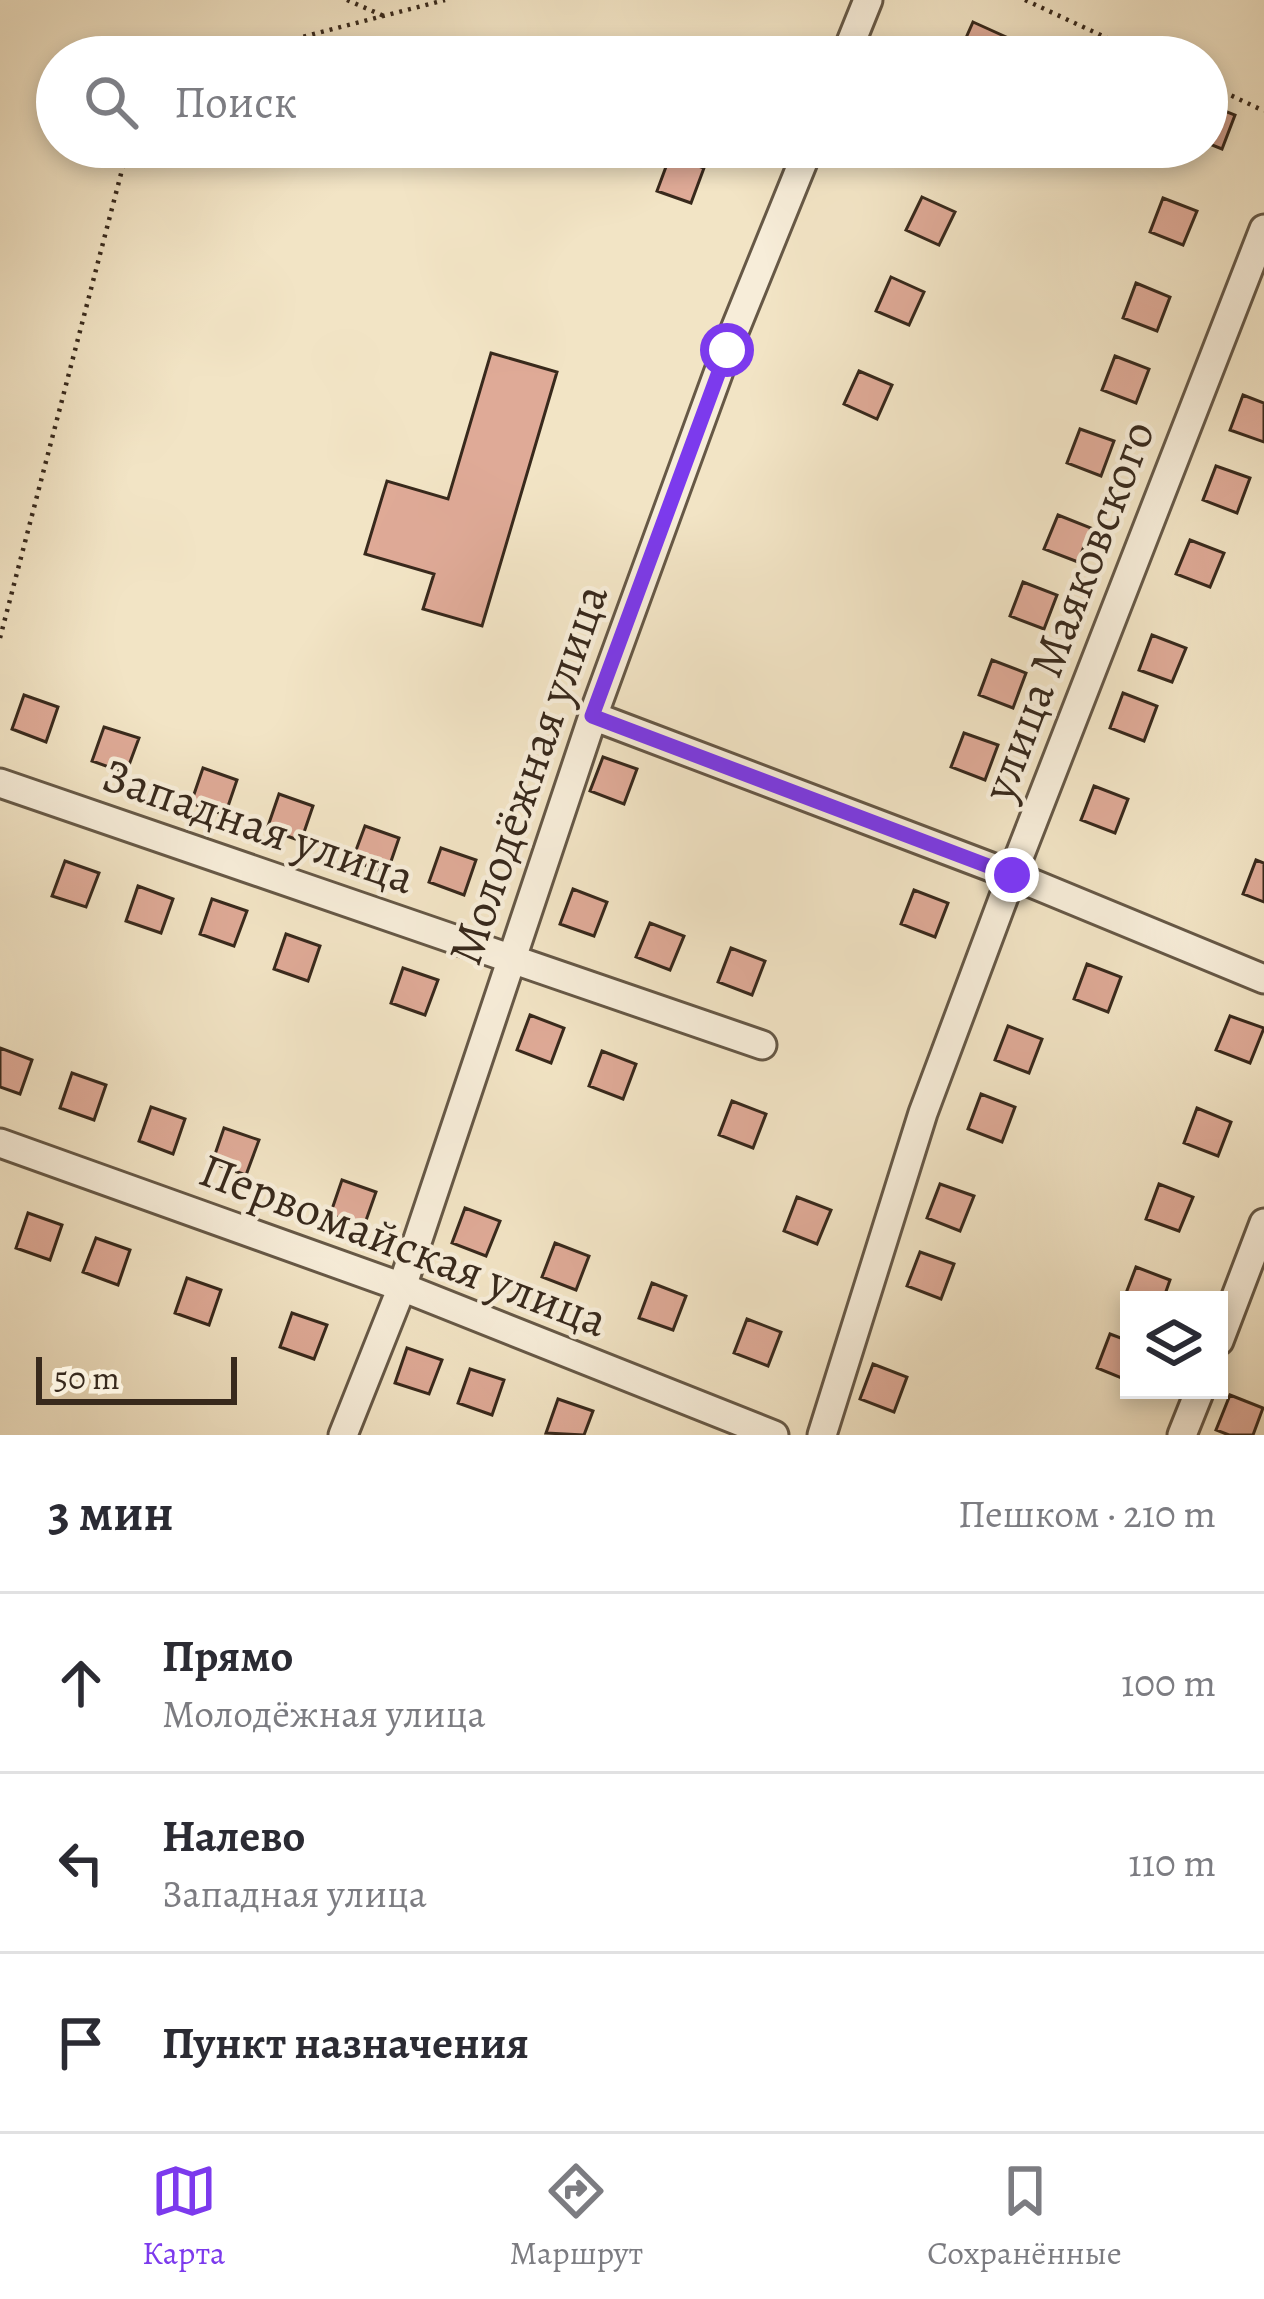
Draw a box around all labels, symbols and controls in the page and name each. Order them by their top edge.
search box [36,36,1228,168]
icon: search [78,69,144,135]
text: Поиск [174,71,297,133]
route start [700,323,754,377]
street label: улица Маяковского [965,411,1171,811]
street label: Молодёжная улица [432,575,624,973]
street label: Западная улица [94,742,423,910]
route end [985,848,1039,902]
street label: Первомайская улица [190,1137,617,1353]
map controls [1120,1291,1228,1399]
button: layers [1120,1291,1228,1399]
scale bar [36,1351,237,1404]
text: 50 m [54,1355,120,1400]
text: 3 мин [48,1478,174,1548]
text: Пешком · 210 m [958,1487,1216,1540]
text: Прямо [162,1625,293,1687]
icon: ahead [48,1650,114,1716]
text: 100 m [1121,1656,1216,1709]
text: Молодёжная улица [162,1687,485,1740]
text: Налево [162,1805,305,1867]
icon: left [48,1830,114,1896]
text: 110 m [1128,1836,1216,1889]
text: Западная улица [162,1867,427,1920]
icon: arrive [48,2010,114,2076]
text: Пункт назначения [162,2012,529,2074]
tab: Карта [142,2158,225,2275]
tab: Маршрут [510,2158,643,2275]
tab: Сохранённые [927,2158,1122,2275]

